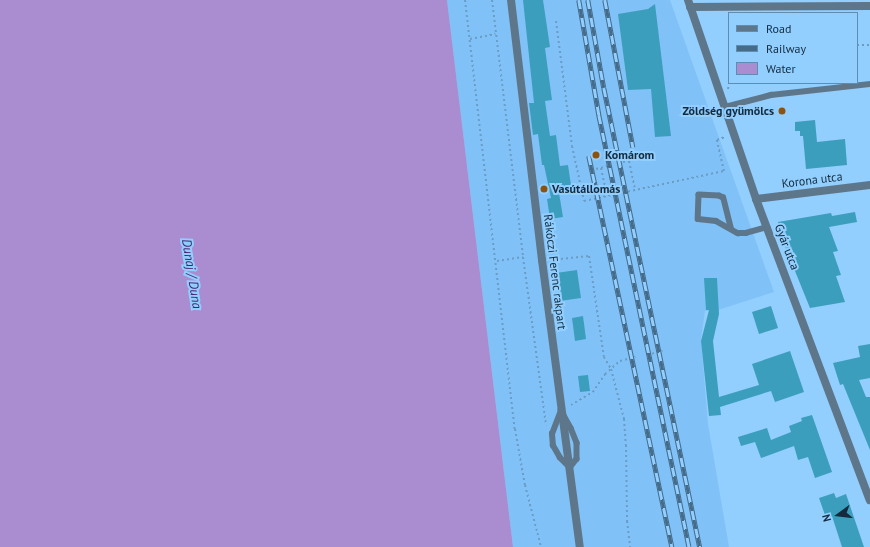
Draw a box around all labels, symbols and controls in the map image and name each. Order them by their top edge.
legend [728,12,858,84]
text: Road [766,21,791,36]
text: Railway [766,41,806,56]
text: Water [766,61,796,76]
place label: Zöldség gyümölcs [682,104,774,118]
marker: Zöldség gyümölcs [777,106,787,116]
place label: Komárom [605,148,654,162]
marker: Komárom [590,149,602,161]
street label: Korona utca [781,169,843,191]
place label: Vasútállomás [552,182,620,196]
marker: Vasútállomás [539,184,549,194]
street label: Rákóczi Ferenc rakpart [541,213,569,331]
street label: Gyár utca [772,222,802,272]
water label: Dunaj / Duna [178,238,204,310]
north arrow [818,495,858,535]
text: N [819,513,834,523]

